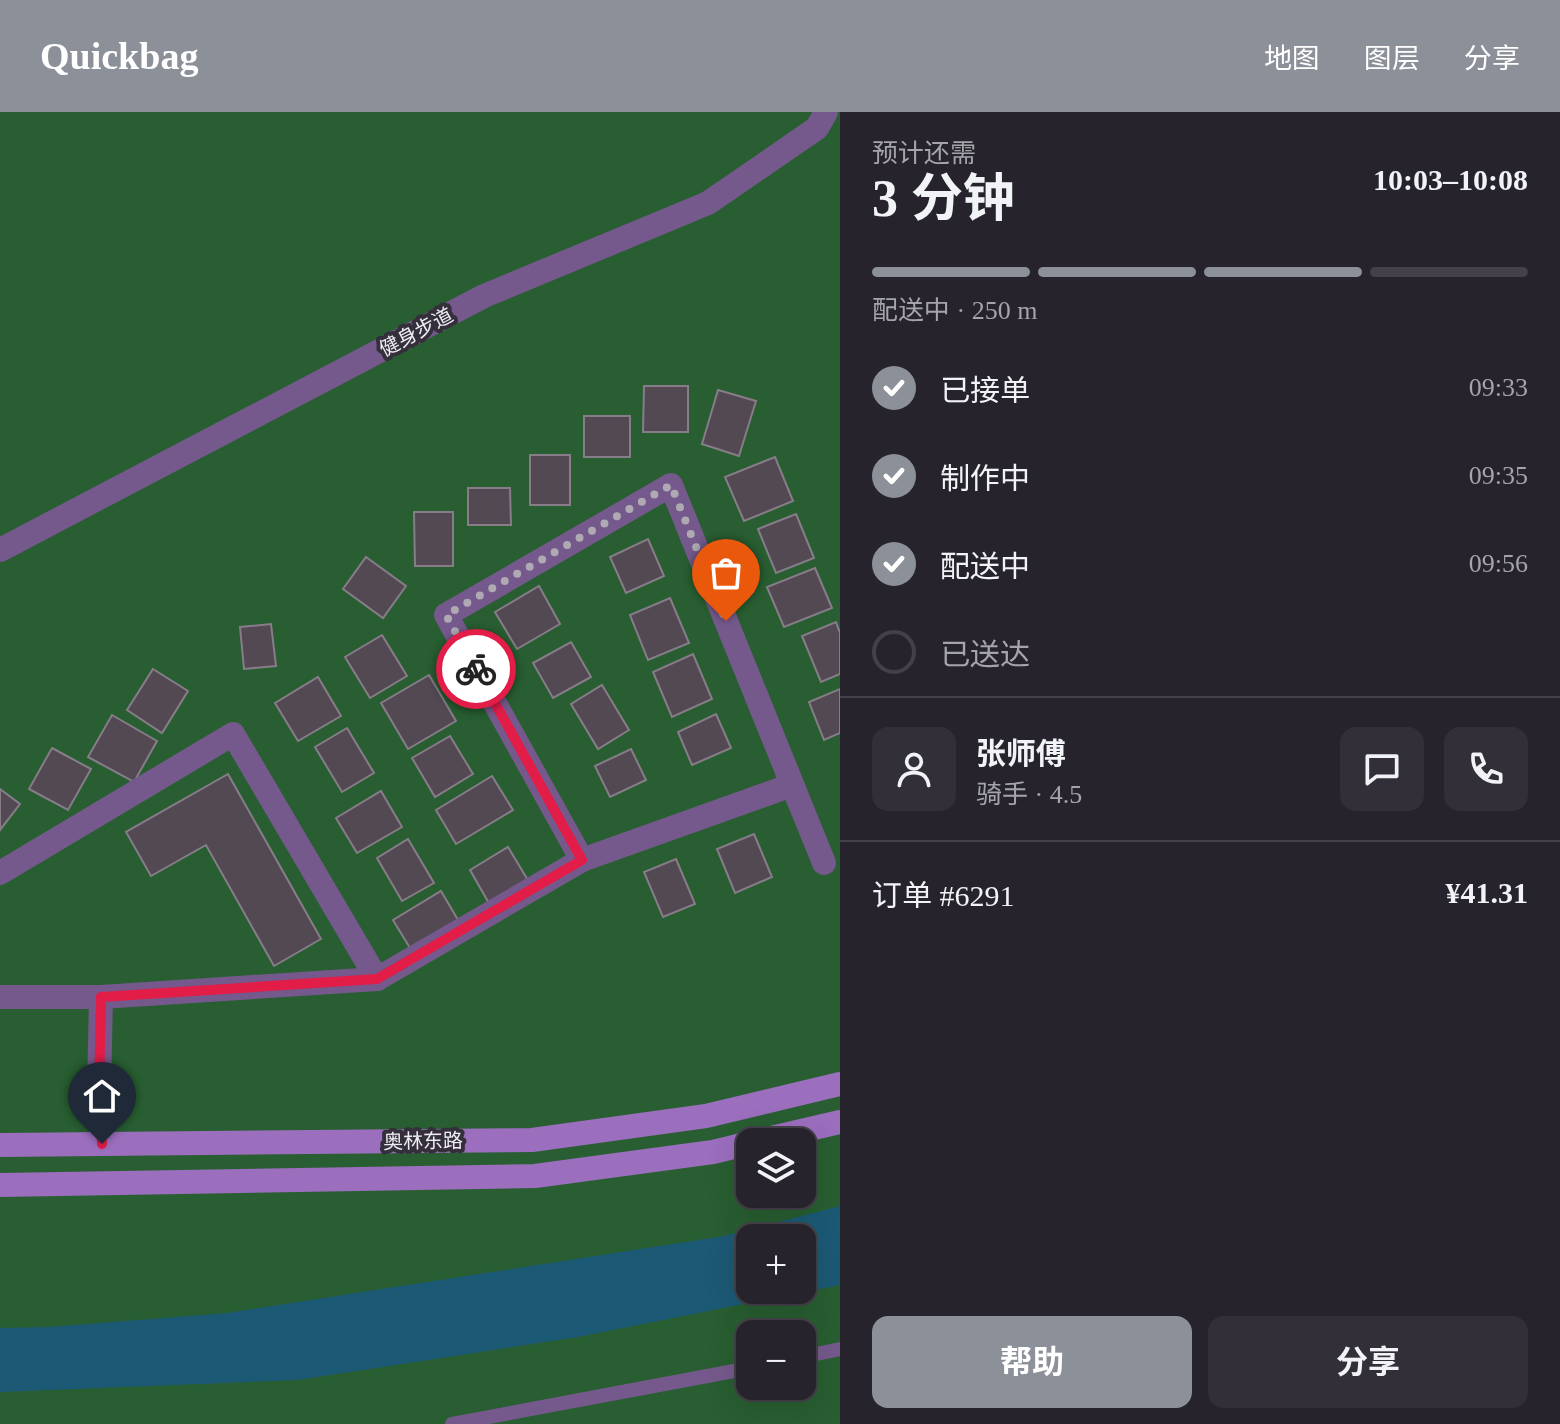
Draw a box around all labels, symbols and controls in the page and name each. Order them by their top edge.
text: Quickbag [40,35,198,77]
text: 地图 [1264,43,1320,74]
text: 图层 [1364,43,1420,74]
text: 分享 [1464,43,1520,74]
text: 预计还需 [872,139,976,168]
text: 10:03–10:08 [1373,163,1528,196]
text: 3 分钟 [872,170,1015,227]
text: 配送中 · 250 m [872,296,1037,325]
street label: 健身步道 [376,304,456,360]
icon: check [872,366,916,410]
text: 09:33 [1469,373,1528,402]
text: 已接单 [940,374,1030,407]
icon: check [872,454,916,498]
text: 09:35 [1469,461,1528,490]
text: 制作中 [940,462,1030,495]
pin [692,539,760,621]
icon: check [872,542,916,586]
text: 09:56 [1469,549,1528,578]
text: 配送中 [940,550,1030,583]
icon: bag [704,551,748,595]
courier [436,629,516,709]
text: 已送达 [940,638,1030,671]
icon: bike [454,647,498,691]
button: person [872,727,956,811]
button: chat [1340,727,1424,811]
button: phone [1444,727,1528,811]
text: 张师傅 [976,737,1066,770]
text: 骑手 · 4.5 [976,780,1082,809]
text: ¥41.31 [1446,876,1528,909]
text: 订单 #6291 [872,879,1015,912]
pin [68,1062,136,1144]
icon: home [80,1074,124,1118]
map controls [736,1128,816,1400]
button: layers [736,1128,816,1208]
street label: 奥林东路 [383,1129,463,1153]
button: + [736,1224,816,1304]
button: 帮助 [872,1316,1192,1408]
button: 分享 [1208,1316,1528,1408]
button: − [736,1320,816,1400]

